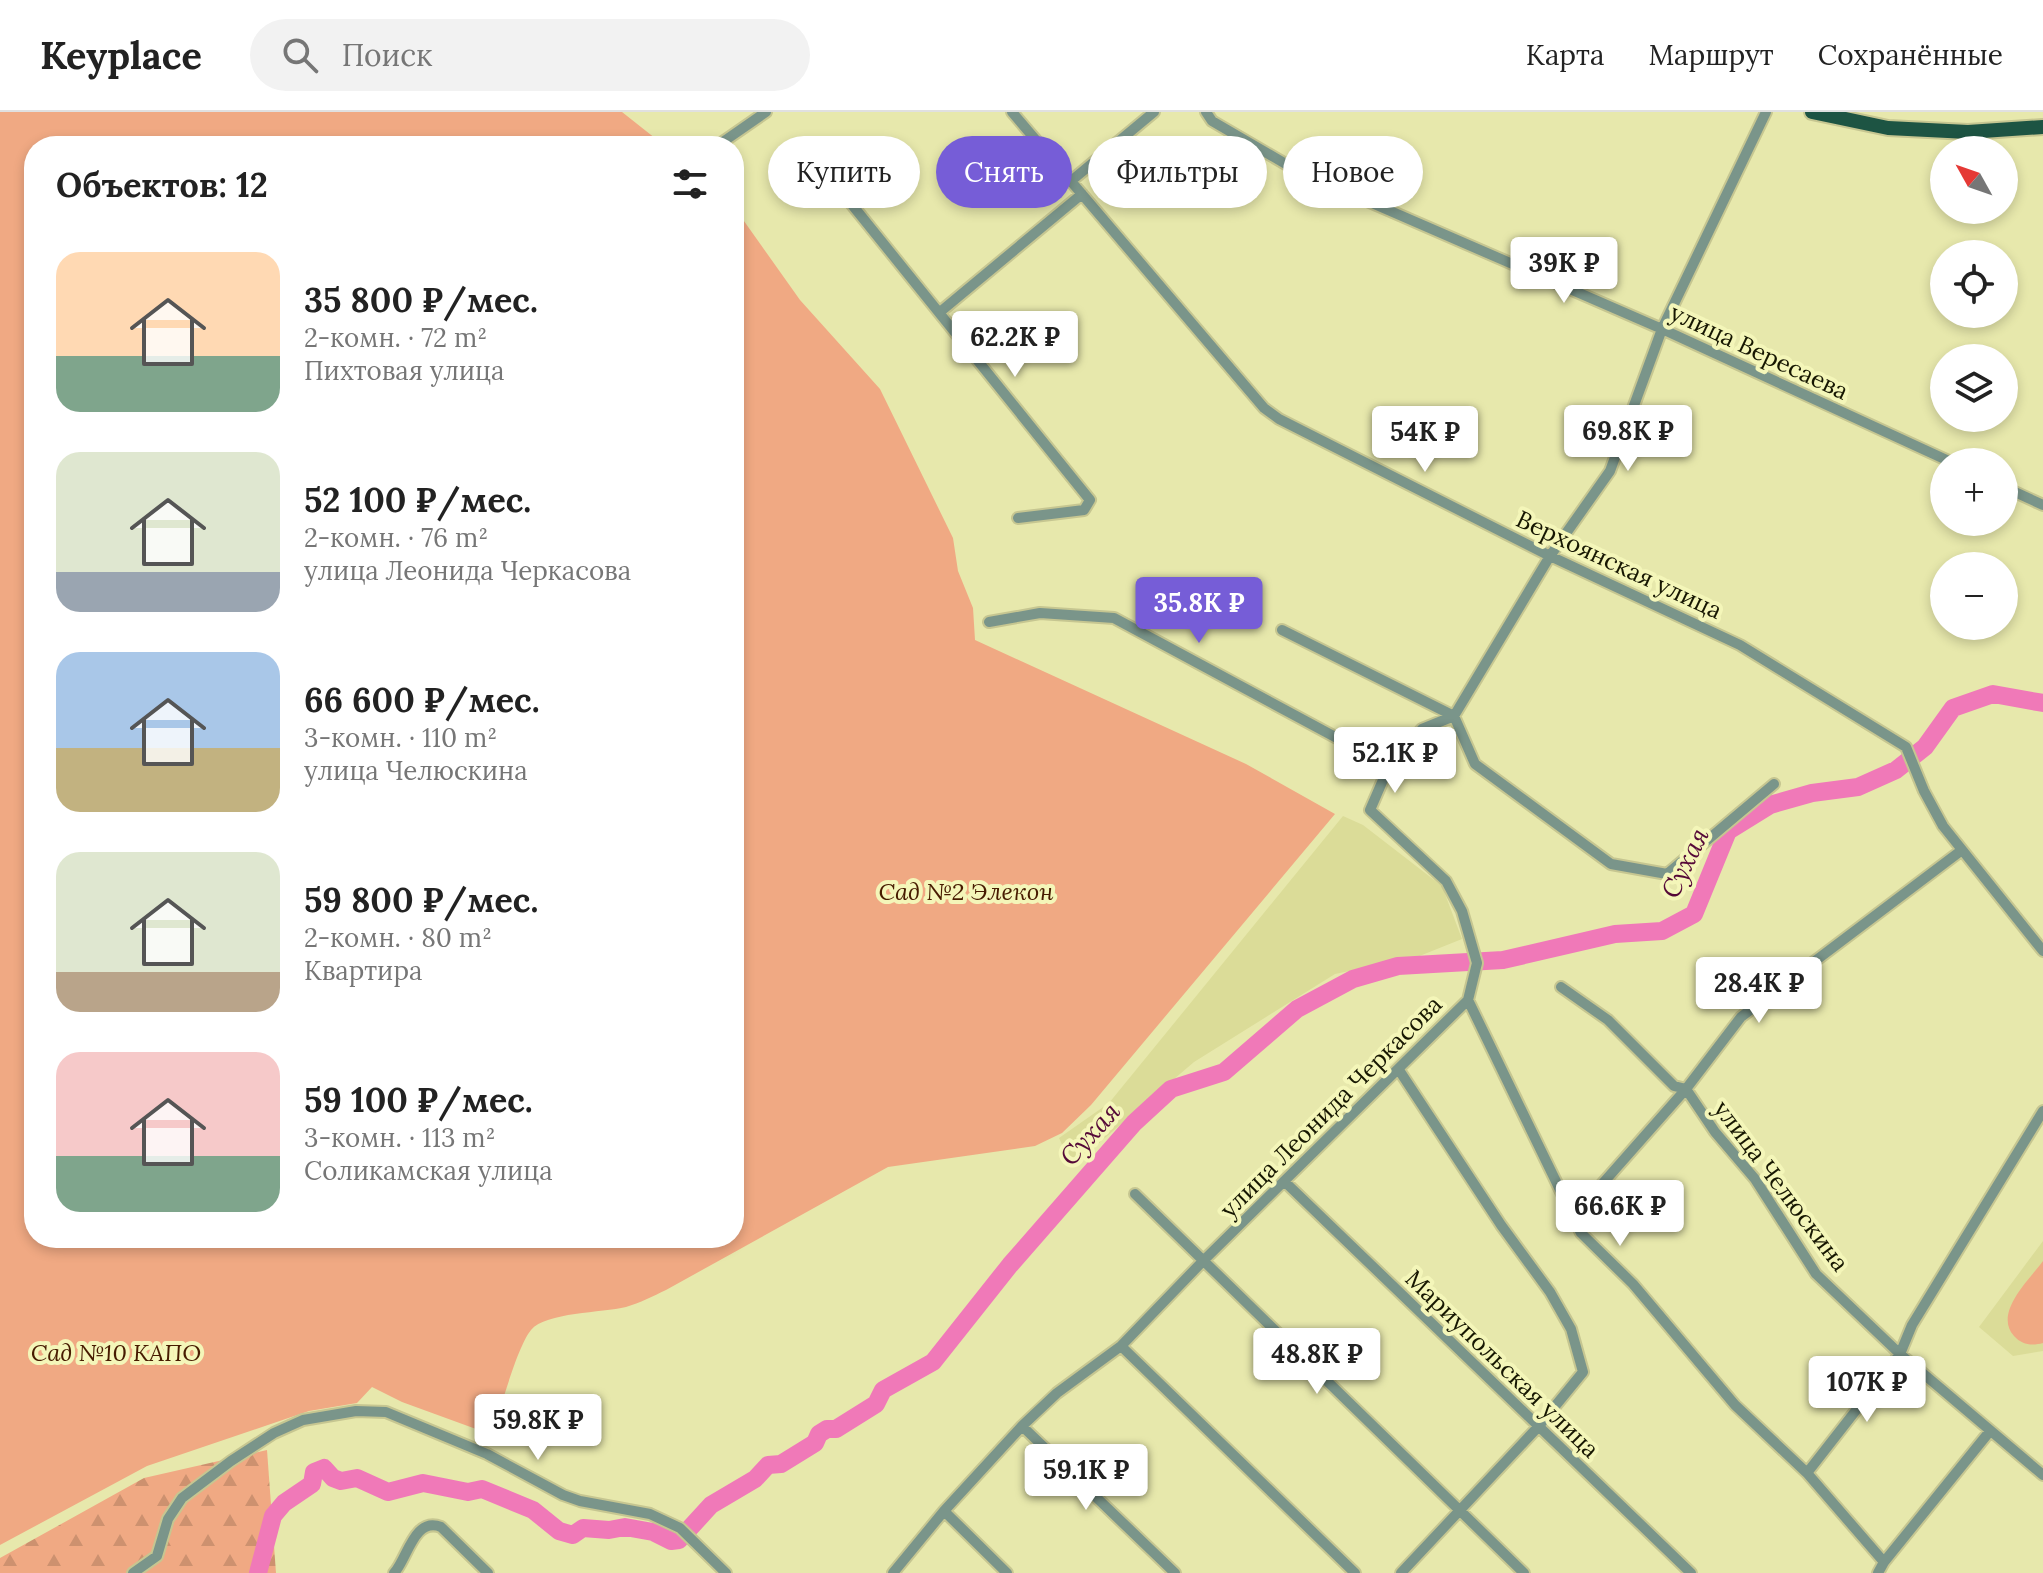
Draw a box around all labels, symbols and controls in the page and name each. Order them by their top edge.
search box [250,19,810,91]
text: Keyplace [40,31,202,79]
icon: search [278,33,322,77]
text: Поиск [342,36,432,74]
text: Карта [1526,37,1604,73]
text: Маршрут [1648,37,1774,73]
text: Сохранённые [1818,37,2003,73]
chip: Купить [768,136,920,208]
chip: Снять [936,136,1072,208]
chip: Фильтры [1088,136,1267,208]
chip: Новое [1283,136,1423,208]
north arrow [1930,136,2018,224]
map controls [1930,136,2018,640]
icon: filters [668,162,712,206]
text: Объектов: 12 [56,163,268,206]
pin: 39K ₽ [1508,237,1620,305]
button: locate [1930,240,2018,328]
text: 39K ₽ [1529,246,1599,279]
text: 35 800 ₽/мес. [304,278,538,321]
icon: home [120,284,216,380]
street label: улица Вересаева [1665,297,1853,406]
pin: 62.2K ₽ [941,311,1089,379]
text: 62.2K ₽ [970,320,1060,353]
text: 2-комн. · 72 m² [304,321,487,354]
button: layers [1930,344,2018,432]
text: Пихтовая улица [304,354,504,387]
pin: 69.8K ₽ [1554,405,1702,473]
pin: 54K ₽ [1369,406,1481,474]
text: 69.8K ₽ [1582,414,1674,447]
text: 54K ₽ [1390,415,1460,448]
button: + [1930,448,2018,536]
text: 52 100 ₽/мес. [304,478,531,521]
icon: home [120,484,216,580]
street label: Верхоянская улица [1511,503,1727,626]
text: 2-комн. · 76 m² [304,521,488,554]
button: − [1930,552,2018,640]
text: улица Леонида Черкасова [304,554,631,587]
pin: 35.8K ₽ [1125,577,1273,645]
text: 35.8K ₽ [1154,586,1244,619]
text: 66 600 ₽/мес. [304,678,540,721]
icon: home [120,684,216,780]
text: 3-комн. · 110 m² [304,721,497,754]
pin: 52.1K ₽ [1321,727,1469,795]
text: 52.1K ₽ [1352,736,1438,769]
text: улица Челюскина [304,754,528,787]
water label: Сухая [1653,822,1716,903]
park label: Сад №2 Элекон [878,876,1054,907]
text: 59 800 ₽/мес. [304,878,538,921]
icon: home [120,884,216,980]
text: 2-комн. · 80 m² [304,921,492,954]
text: Квартира [304,954,422,987]
pin: 28.4K ₽ [1685,957,1833,1025]
text: 28.4K ₽ [1714,966,1804,999]
street label: улица Леонида Черкасова [1213,989,1448,1224]
text: 59 100 ₽/мес. [304,1078,533,1121]
icon: home [120,1084,216,1180]
street label: улица Челюскина [1707,1094,1856,1277]
water label: Сухая [1053,1095,1127,1172]
text: 3-комн. · 113 m² [304,1121,496,1154]
text: Соликамская улица [304,1154,553,1187]
pin: 66.6K ₽ [1546,1180,1694,1248]
text: 66.6K ₽ [1574,1189,1666,1222]
street label: Мариупольская улица [1399,1263,1606,1464]
pin: 48.8K ₽ [1243,1328,1391,1396]
park label: Сад №10 КАПО [31,1337,201,1368]
text: 48.8K ₽ [1271,1337,1363,1370]
pin: 107K ₽ [1802,1356,1932,1424]
text: 107K ₽ [1827,1365,1907,1398]
pin: 59.8K ₽ [464,1394,612,1462]
text: 59.8K ₽ [493,1403,583,1436]
pin: 59.1K ₽ [1012,1444,1160,1512]
text: 59.1K ₽ [1043,1453,1129,1486]

